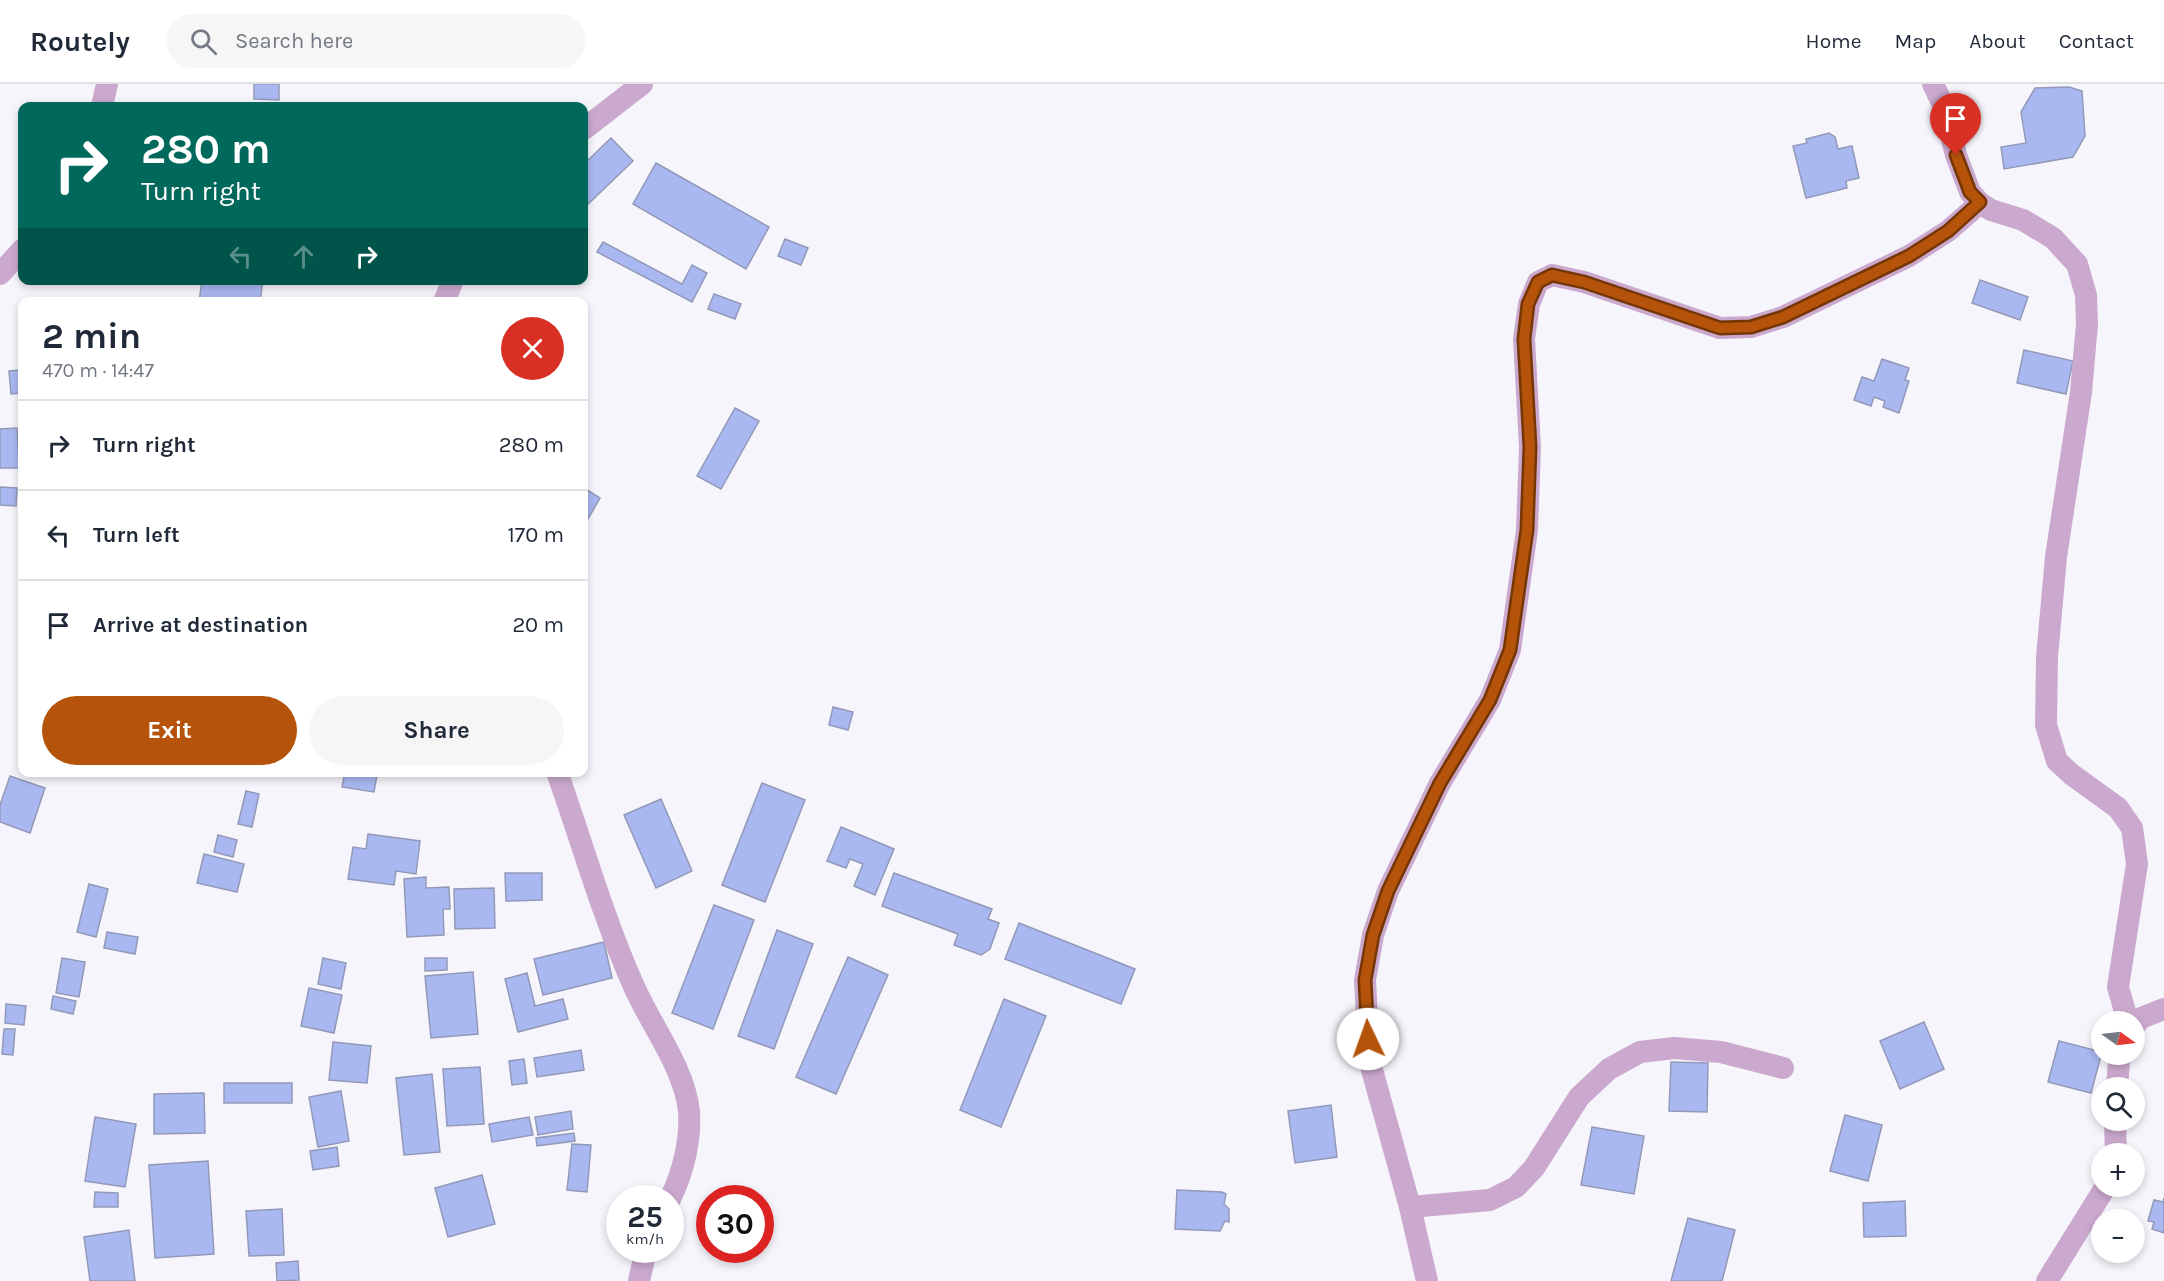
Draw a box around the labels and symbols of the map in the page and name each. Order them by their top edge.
pin [1930,93,1981,155]
position arrow [1336,1007,1400,1071]
north arrow [2091,1011,2145,1065]
speed limit sign: 30 [696,1185,774,1263]

